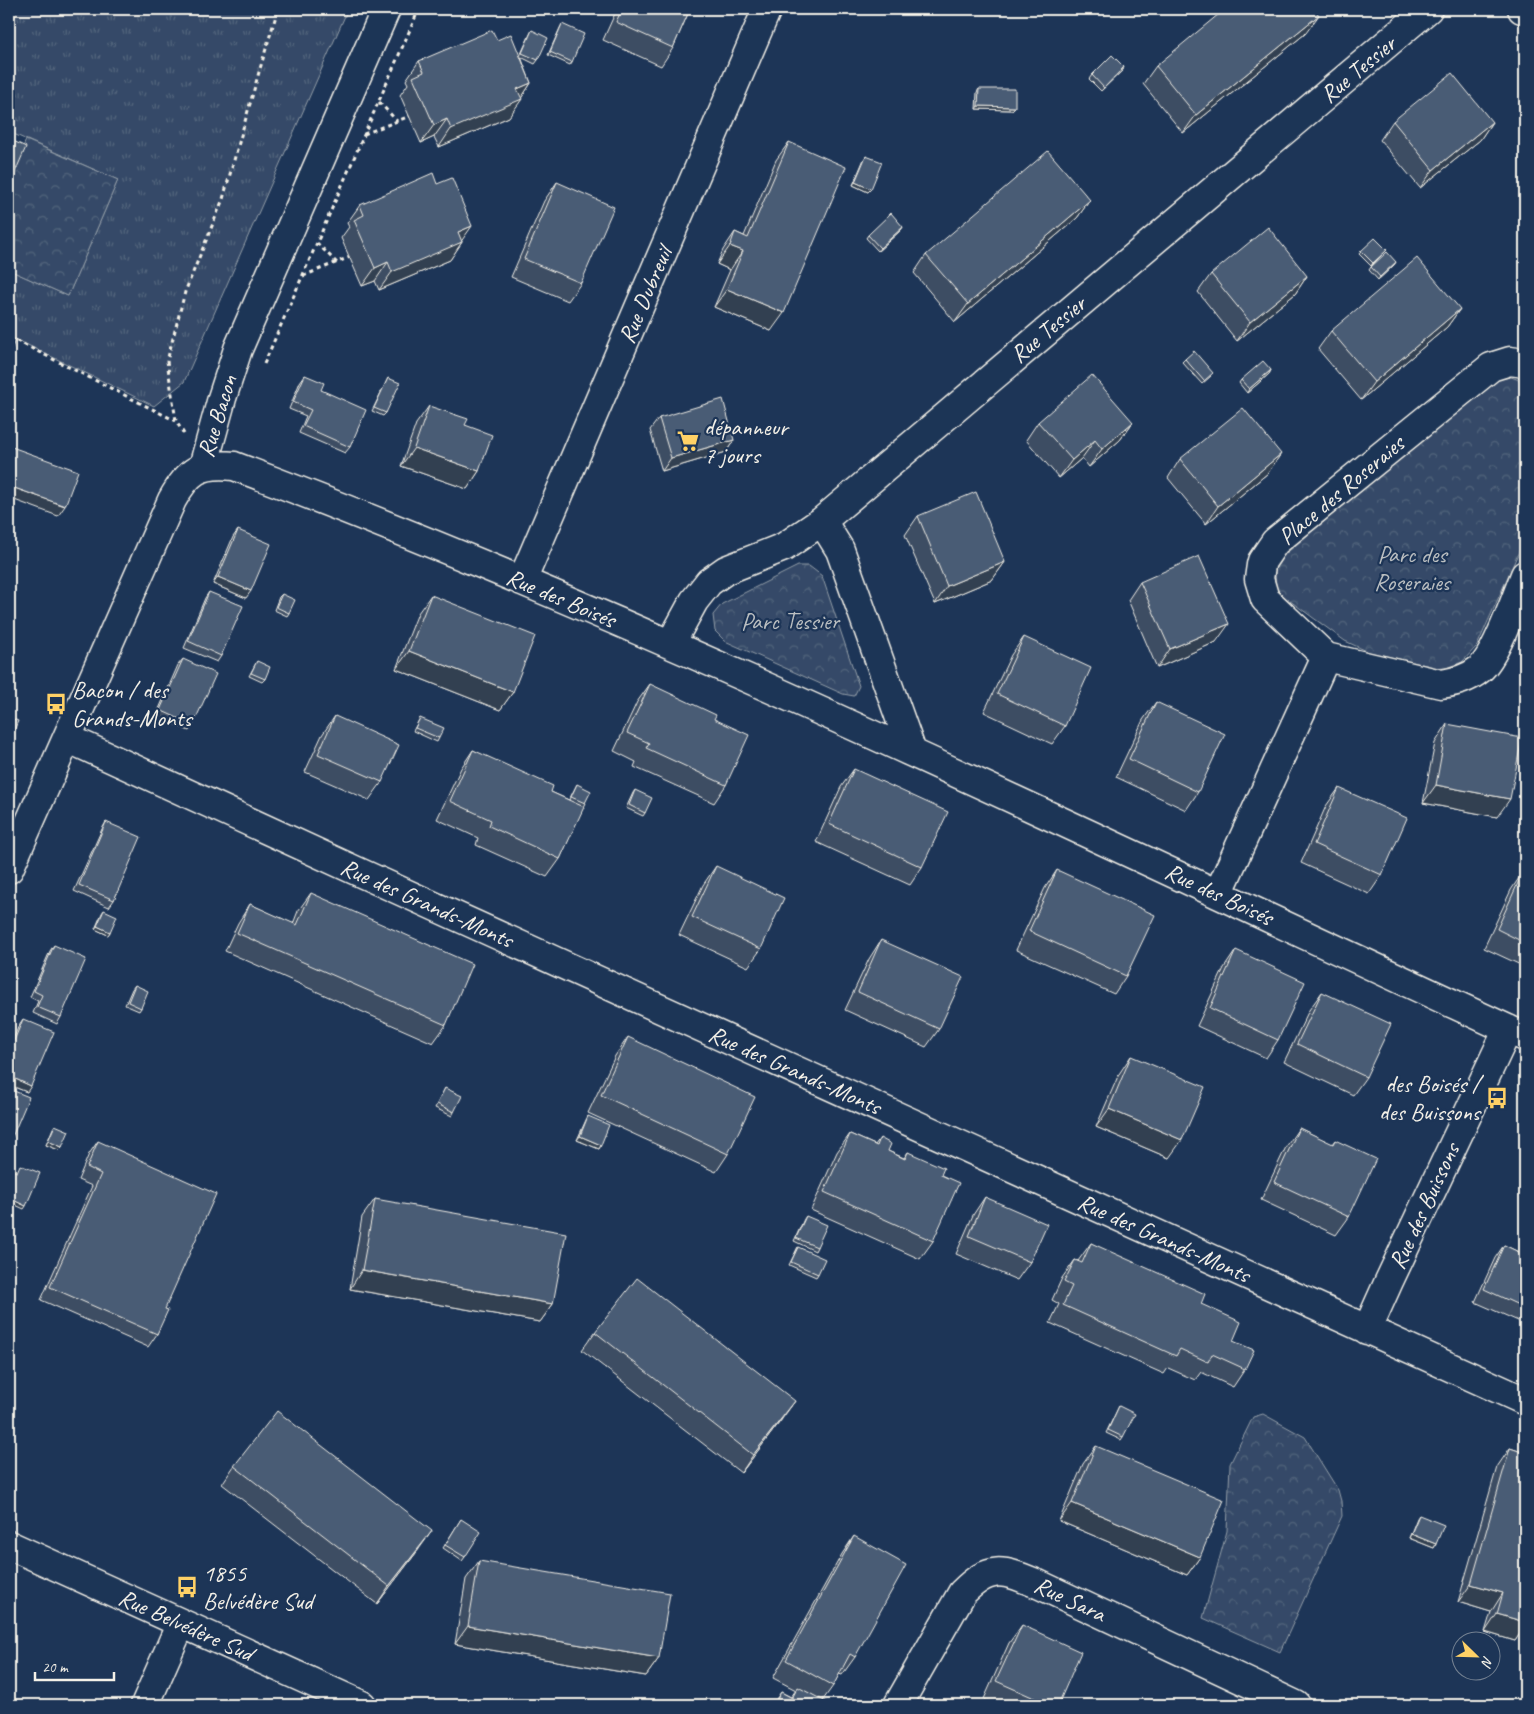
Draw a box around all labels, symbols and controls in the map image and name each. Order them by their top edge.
street label: Rue Tessier [1314,27,1404,109]
street label: Rue Dubreuil [611,239,680,348]
street label: Rue Tessier [1004,287,1094,369]
street label: Rue Bacon [190,371,244,461]
place label: dépanneur 7 jours [704,412,790,470]
street label: Place des Roseraies [1272,427,1412,551]
supermarket icon: dépanneur 7 jours [675,428,701,454]
park label: Parc des Roseraies [1374,539,1452,597]
street label: Rue des Boisés [502,562,623,635]
park label: Parc Tessier [741,606,841,636]
place label: Bacon / des Grands-Monts [72,675,193,733]
bus stop icon: Bacon / des Grands-Monts [43,691,69,717]
street label: Rue des Grands-Monts [336,852,520,955]
street label: Rue des Boisés [1160,856,1280,933]
street label: Rue des Grands-Monts [704,1019,888,1122]
place label: des Boisés / des Buissons [1379,1069,1485,1127]
bus stop icon: des Boisés / des Buissons [1484,1085,1510,1111]
street label: Rue des Buissons [1382,1137,1467,1274]
street label: Rue des Grands-Monts [1073,1187,1257,1290]
place label: 1855 Belvédère Sud [203,1558,316,1616]
street label: Rue Sara [1030,1570,1112,1629]
bus stop icon: 1855 Belvédère Sud [174,1574,200,1600]
street label: Rue Belvédère Sud [114,1582,261,1669]
north arrow [1452,1632,1502,1682]
scale bar [35,1649,114,1681]
text: N [1477,1654,1497,1670]
text: 20 m [42,1658,69,1677]

